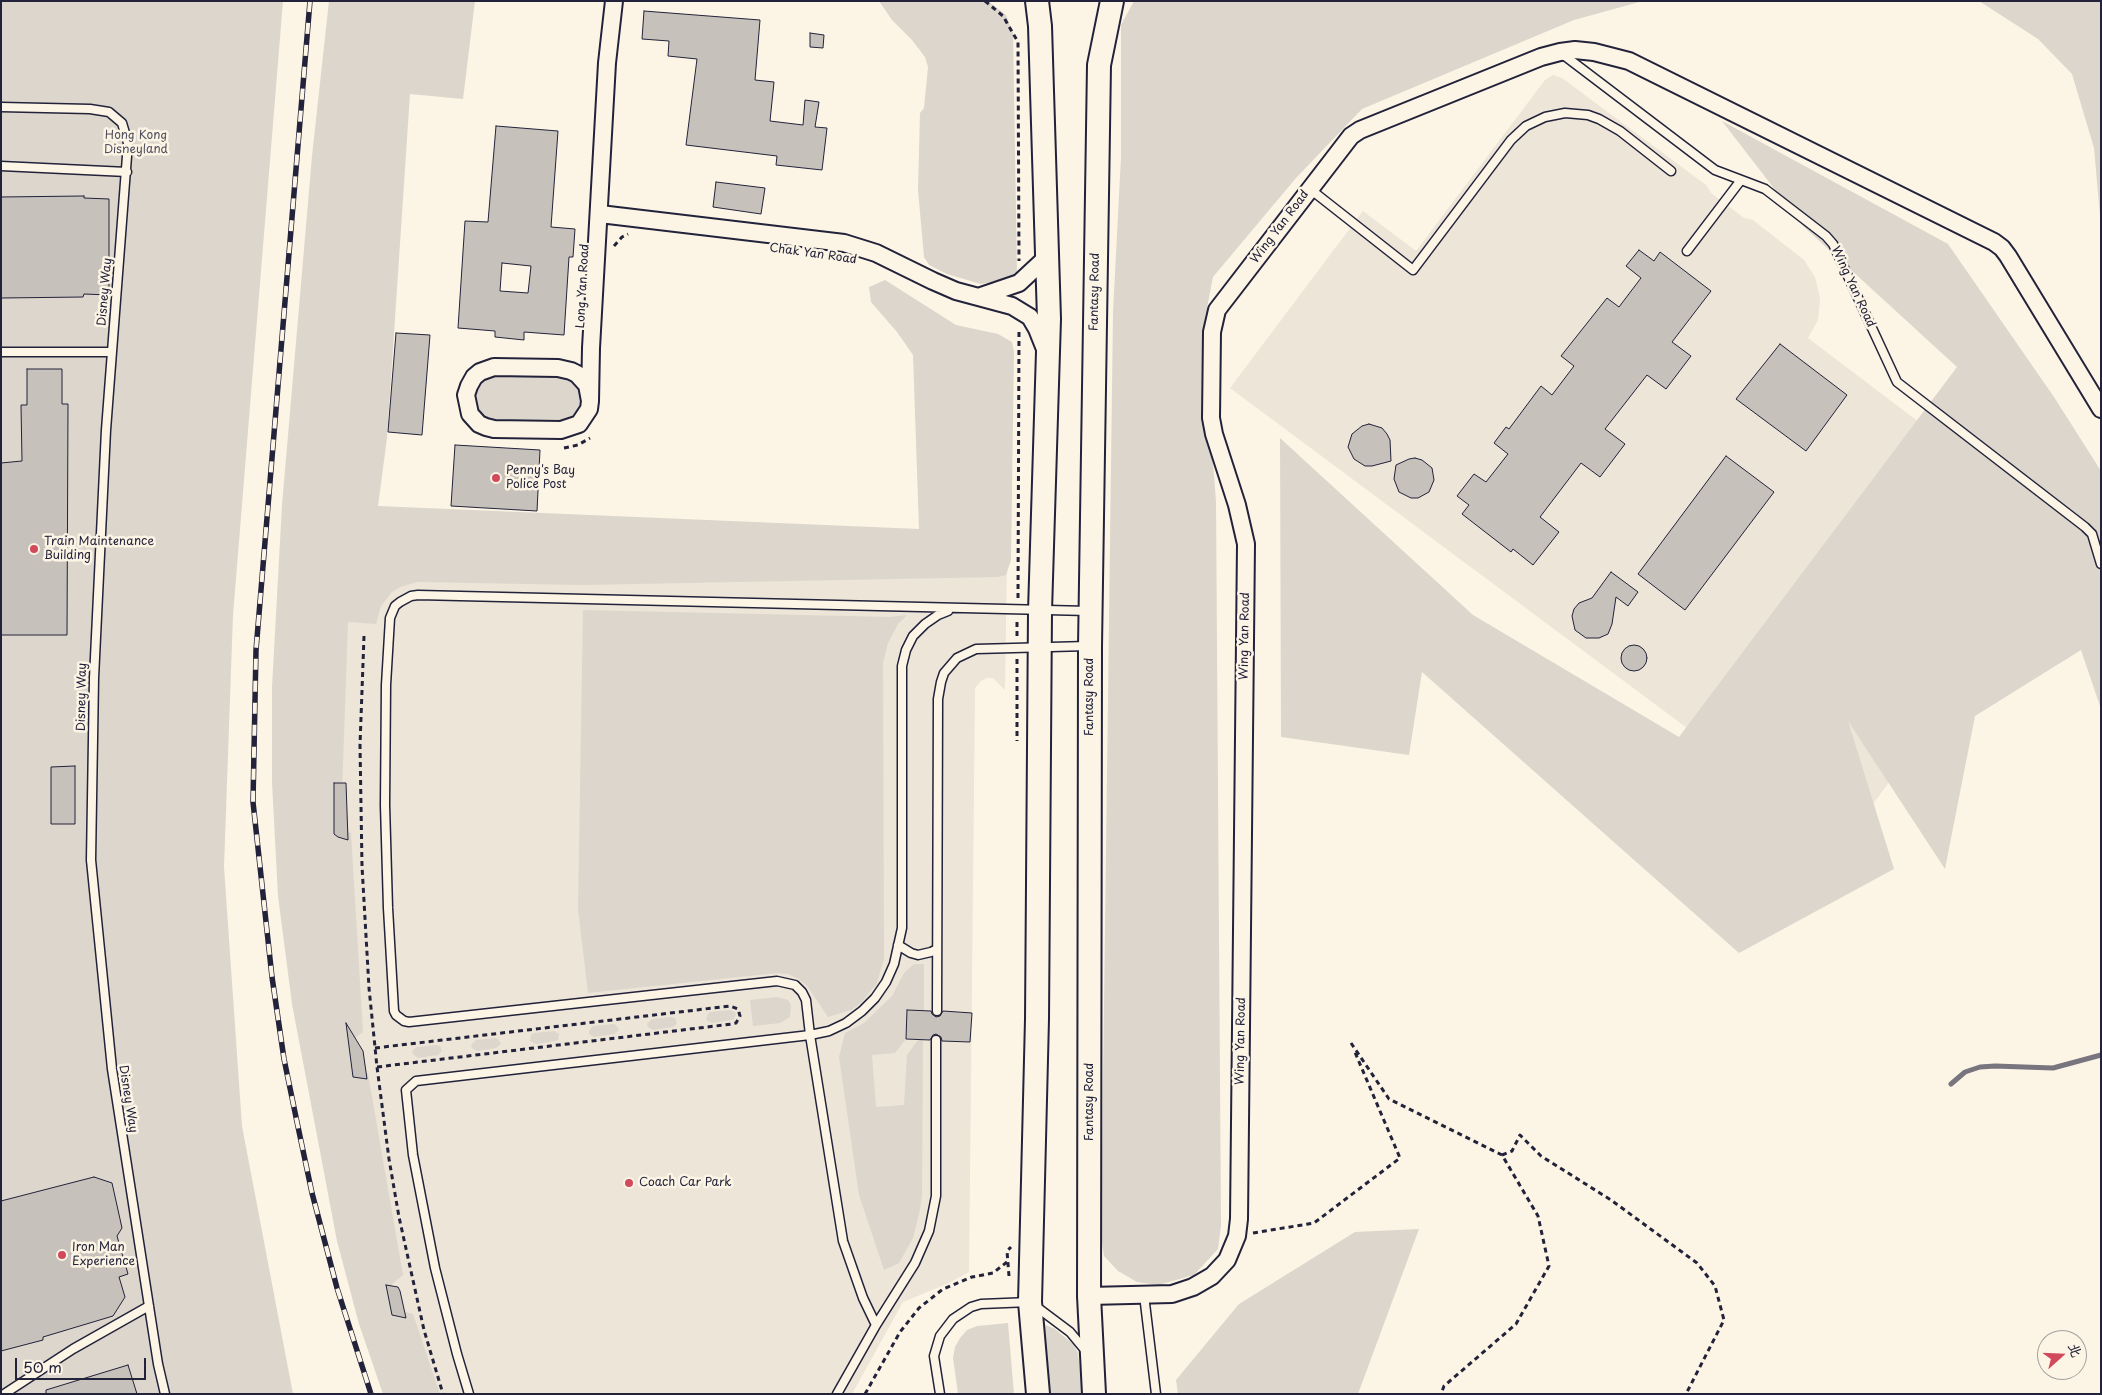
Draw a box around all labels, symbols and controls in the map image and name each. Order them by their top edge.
park label: Hong Kong Disneyland [104,129,168,157]
street label: Wing Yan Road [1248,188,1312,266]
street label: Chak Yan Road [768,241,858,267]
street label: Long Yan Road [574,243,592,329]
street label: Wing Yan Road [1828,244,1878,330]
street label: Fantasy Road [1087,253,1103,331]
street label: Disney Way [95,257,115,327]
place label: Penny's Bay Police Post [506,464,575,492]
marker: Penny's Bay Police Post [490,472,502,484]
place label: Train Maintenance Building [44,535,154,563]
marker: Train Maintenance Building [28,543,40,555]
street label: Wing Yan Road [1237,592,1253,680]
street label: Fantasy Road [1083,658,1097,736]
street label: Disney Way [74,663,90,731]
street label: Wing Yan Road [1233,997,1249,1085]
street label: Fantasy Road [1083,1063,1097,1141]
street label: Disney Way [116,1064,140,1134]
place label: Coach Car Park [639,1176,732,1190]
marker: Coach Car Park [623,1177,635,1189]
place label: Iron Man Experience [72,1241,135,1269]
marker: Iron Man Experience [56,1249,68,1261]
north arrow [2037,1330,2087,1380]
text: 北 [2063,1340,2088,1360]
scale bar [18,1348,149,1380]
text: 50 m [23,1355,62,1378]

